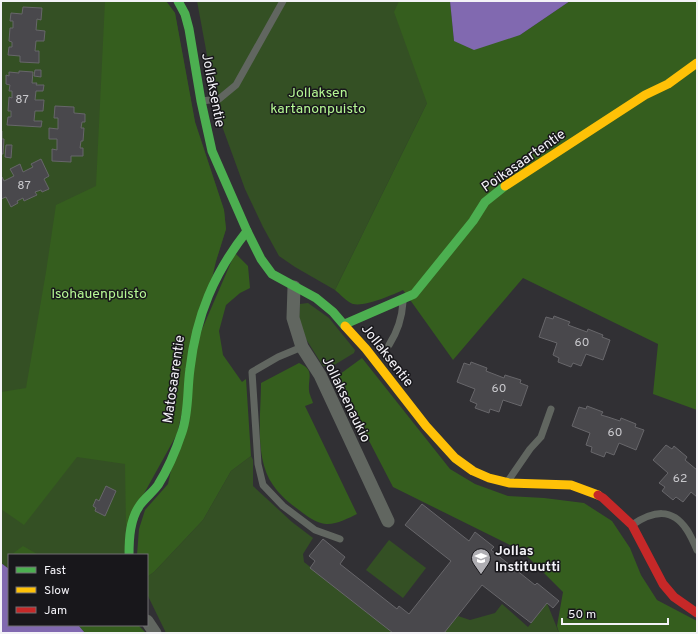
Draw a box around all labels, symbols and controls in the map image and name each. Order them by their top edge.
street label: Jollaksentie [197,52,228,129]
park label: Jollaksen kartanonpuisto [270,85,366,118]
house number: 87 [15,92,29,108]
street label: Poikasaartentie [479,126,569,196]
house number: 87 [17,178,31,194]
park label: Isohauenpuisto [51,286,147,303]
street label: Jollaksentie [357,321,417,391]
street label: Matosaarentie [160,334,189,424]
house number: 60 [575,335,589,351]
street label: Jollaksenaukio [318,354,374,446]
house number: 60 [492,381,506,397]
house number: 60 [608,425,622,441]
house number: 62 [673,471,687,487]
place label: Jollas Instituutti [495,543,560,576]
school or university icon: Jollas Instituutti [470,547,492,575]
legend [8,554,148,626]
text: Fast [44,563,66,579]
text: Slow [44,583,70,599]
scale bar [562,600,668,626]
text: Jam [44,603,67,619]
text: 50 m [568,607,596,623]

